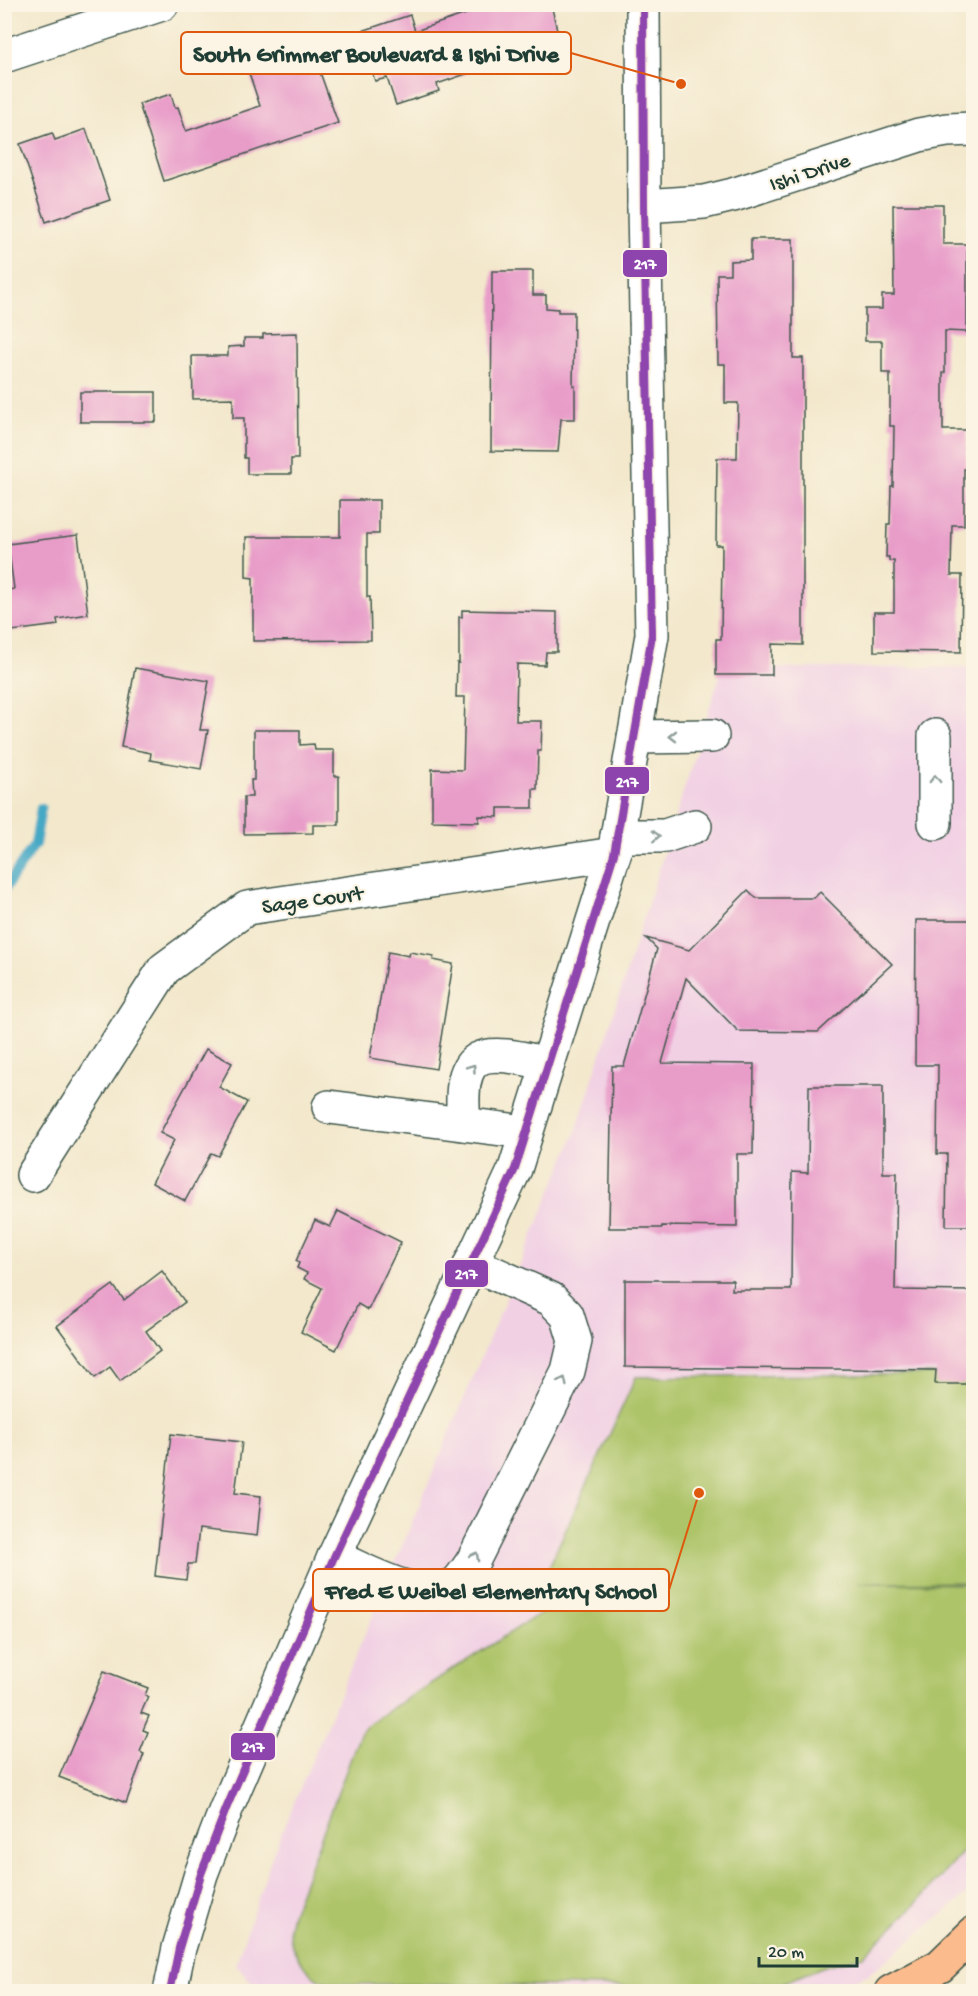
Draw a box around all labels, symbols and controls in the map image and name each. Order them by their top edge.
callout: South Grimmer Boulevard & Ishi Drive [181,32,571,74]
text: South Grimmer Boulevard & Ishi Drive [193,42,561,71]
street label: Ishi Drive [767,148,854,199]
line badge: 217 [622,249,668,278]
text: 217 [634,257,657,276]
one-way arrow [669,730,678,742]
line badge: 217 [604,766,650,795]
text: 217 [616,775,639,794]
one-way arrow [929,775,941,784]
one-way arrow [652,830,661,842]
street label: Sage Court [260,882,367,922]
one-way arrow [465,1064,476,1075]
line badge: 217 [444,1259,489,1288]
text: 217 [455,1267,478,1286]
one-way arrow [555,1377,567,1388]
one-way arrow [468,1552,480,1562]
callout: Fred E Weibel Elementary School [313,1569,669,1611]
text: Fred E Weibel Elementary School [324,1579,657,1608]
line badge: 217 [230,1732,276,1761]
text: 217 [242,1740,265,1759]
scale bar [759,1930,856,1968]
text: 20 m [768,1943,804,1964]

